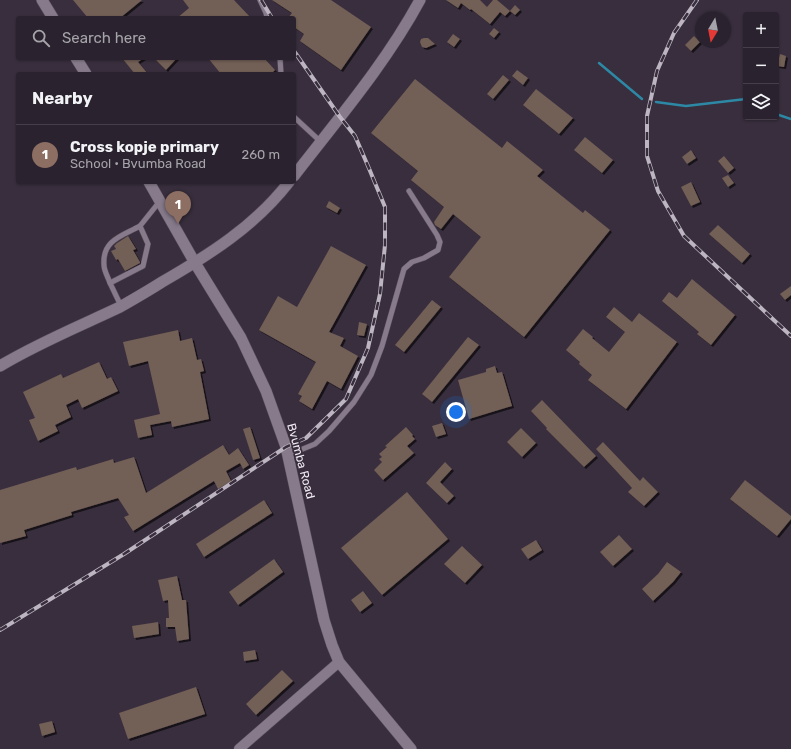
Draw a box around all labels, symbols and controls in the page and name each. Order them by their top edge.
north arrow [695,12,731,48]
map controls [743,12,779,120]
button: + [743,12,779,48]
search box [16,16,296,60]
icon: search [30,27,52,49]
text: Search here [62,29,146,47]
button: − [743,48,779,84]
button: layers [743,84,779,120]
text: Nearby [32,88,93,108]
text: Cross kopje primary [70,138,219,156]
text: 1 [42,147,48,162]
text: 260 m [242,147,280,162]
text: School · Bvumba Road [70,156,206,171]
pin: 1 [165,191,191,224]
your location [446,402,466,422]
street label: Bvumba Road [284,422,318,500]

